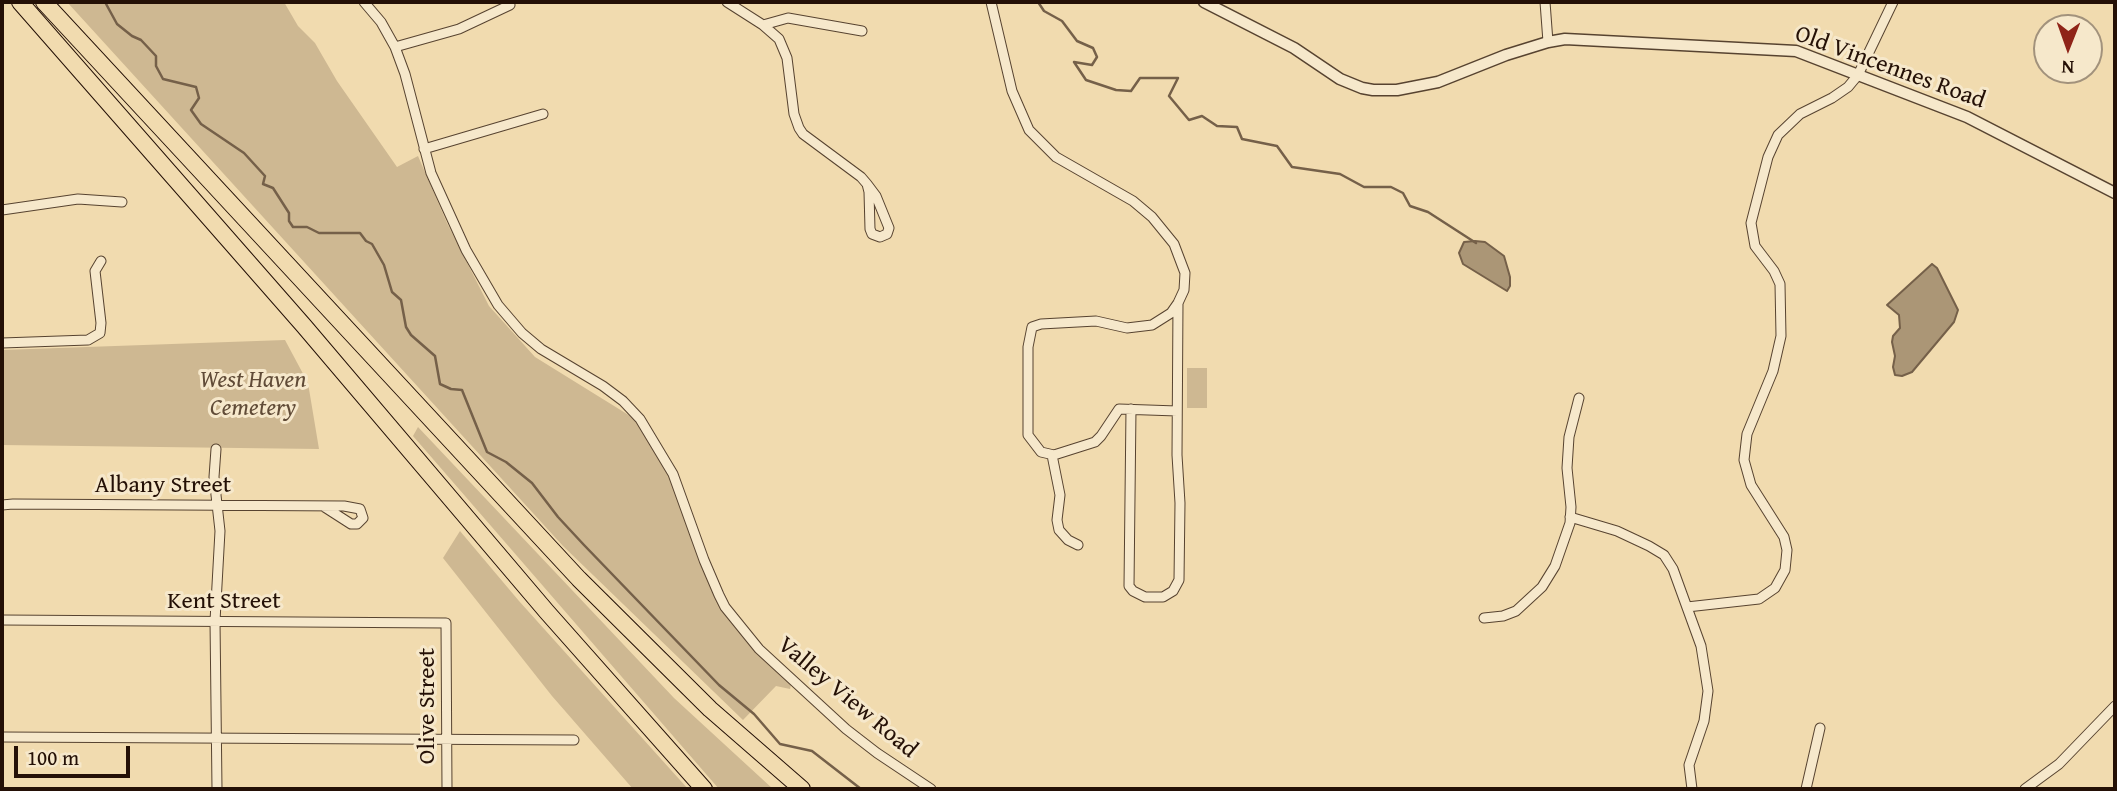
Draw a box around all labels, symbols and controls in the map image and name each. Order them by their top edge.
north arrow [2033,14,2103,84]
street label: Old Vincennes Road [1791,20,1989,116]
text: N [2061,54,2074,82]
park label: West Haven Cemetery [200,367,306,423]
street label: Albany Street [95,472,231,500]
street label: Kent Street [167,588,281,616]
street label: Valley View Road [771,631,923,765]
street label: Olive Street [414,648,442,764]
scale bar [18,732,133,776]
text: 100 m [27,742,79,773]

